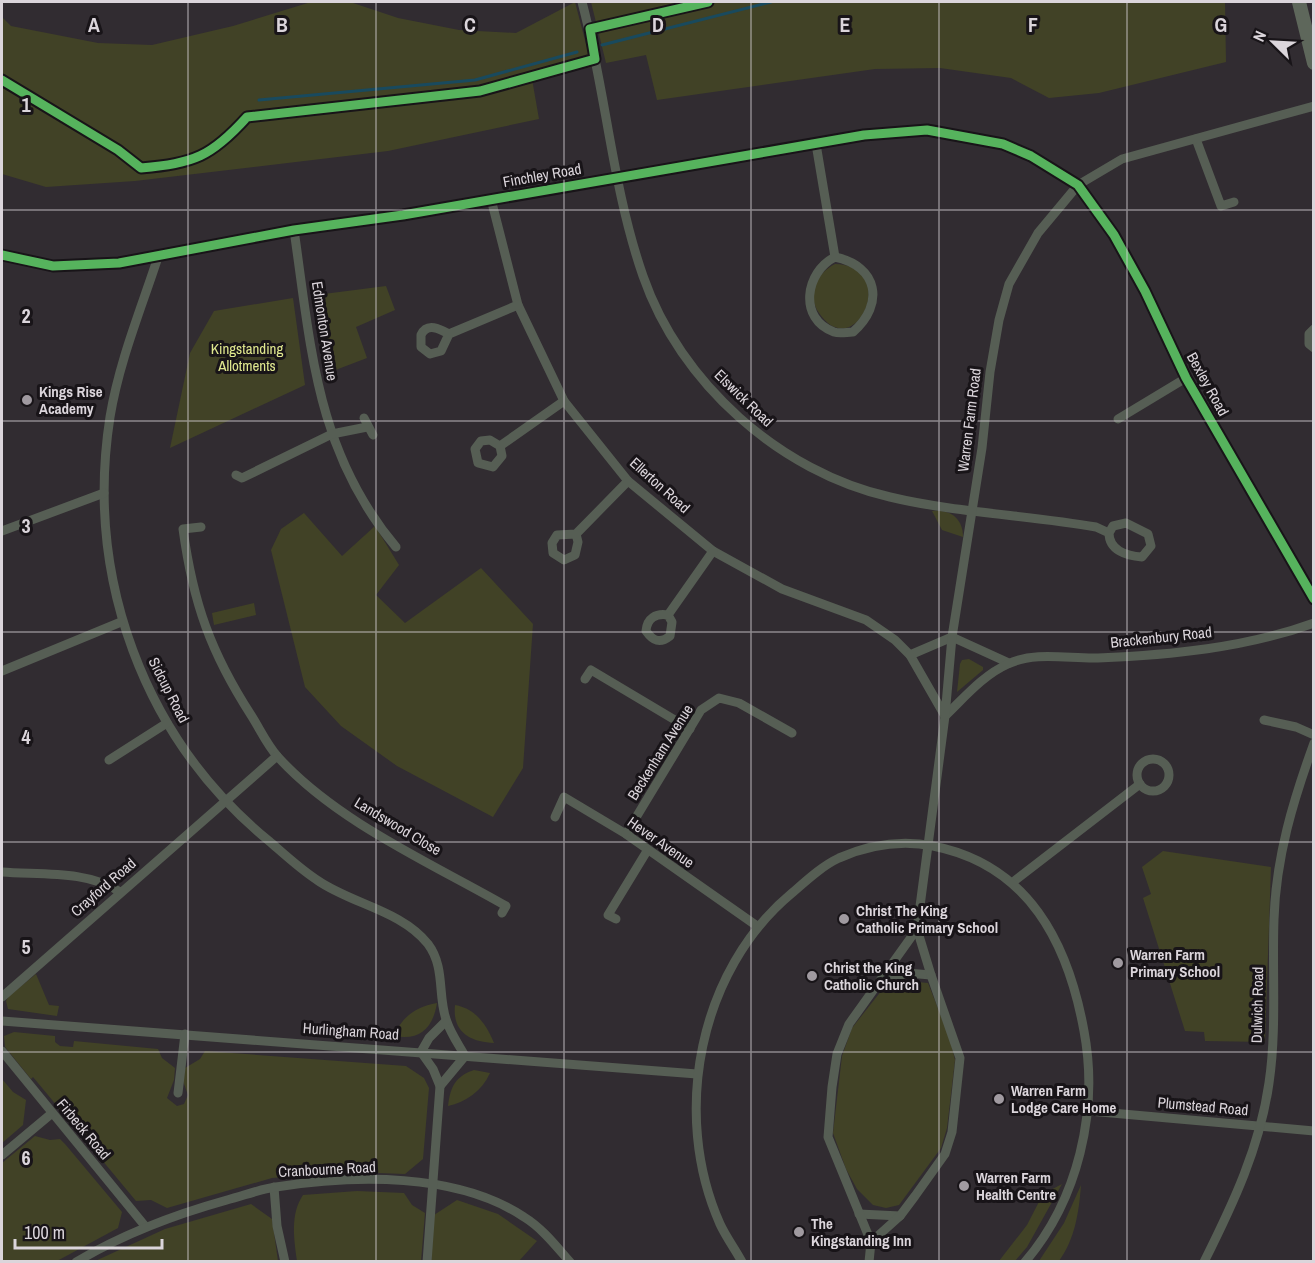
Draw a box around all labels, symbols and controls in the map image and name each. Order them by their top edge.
text: A [88,11,100,38]
text: B [276,11,288,38]
text: C [464,11,476,38]
text: D [652,11,664,38]
text: E [840,11,851,38]
text: F [1028,11,1038,38]
text: G [1215,11,1227,38]
north arrow [1243,12,1303,72]
text: N [1247,27,1271,45]
text: 1 [21,91,31,118]
street label: Finchley Road [501,158,583,192]
street label: Edmonton Avenue [307,280,343,382]
text: 2 [21,302,31,329]
park label: Kingstanding Allotments [211,338,283,376]
street label: Bexley Road [1182,348,1234,420]
street label: Elswick Road [710,365,778,431]
street label: Warren Farm Road [952,367,986,473]
place label: Kings Rise Academy [39,381,103,419]
marker: Kings Rise Academy [20,393,34,407]
street label: Ellerton Road [625,452,695,518]
text: 3 [21,512,31,539]
street label: Brackenbury Road [1109,621,1213,653]
street label: Sidcup Road [143,654,195,726]
street label: Beckenham Avenue [622,700,698,804]
text: 4 [21,723,31,750]
street label: Landswood Close [351,792,445,860]
street label: Hever Avenue [623,811,699,873]
street label: Crayford Road [66,853,140,921]
place label: Christ The King Catholic Primary School [856,900,998,938]
marker: Christ The King Catholic Primary School [837,912,851,926]
text: 5 [21,933,31,960]
place label: Warren Farm Primary School [1130,944,1220,982]
marker: Warren Farm Primary School [1111,956,1125,970]
place label: Christ the King Catholic Church [824,957,919,995]
street label: Dulwich Road [1246,967,1268,1043]
marker: Christ the King Catholic Church [805,969,819,983]
street label: Hurlingham Road [302,1017,400,1045]
place label: Warren Farm Lodge Care Home [1011,1080,1116,1118]
marker: Warren Farm Lodge Care Home [992,1092,1006,1106]
street label: Plumstead Road [1157,1092,1249,1120]
street label: Firbeck Road [52,1094,116,1164]
text: 6 [21,1144,31,1171]
street label: Cranbourne Road [278,1156,376,1182]
place label: Warren Farm Health Centre [976,1167,1056,1205]
marker: Warren Farm Health Centre [957,1179,971,1193]
scale bar [15,1212,162,1250]
place label: The Kingstanding Inn [811,1213,911,1251]
text: 100 m [24,1220,65,1245]
marker: The Kingstanding Inn [792,1225,806,1239]

